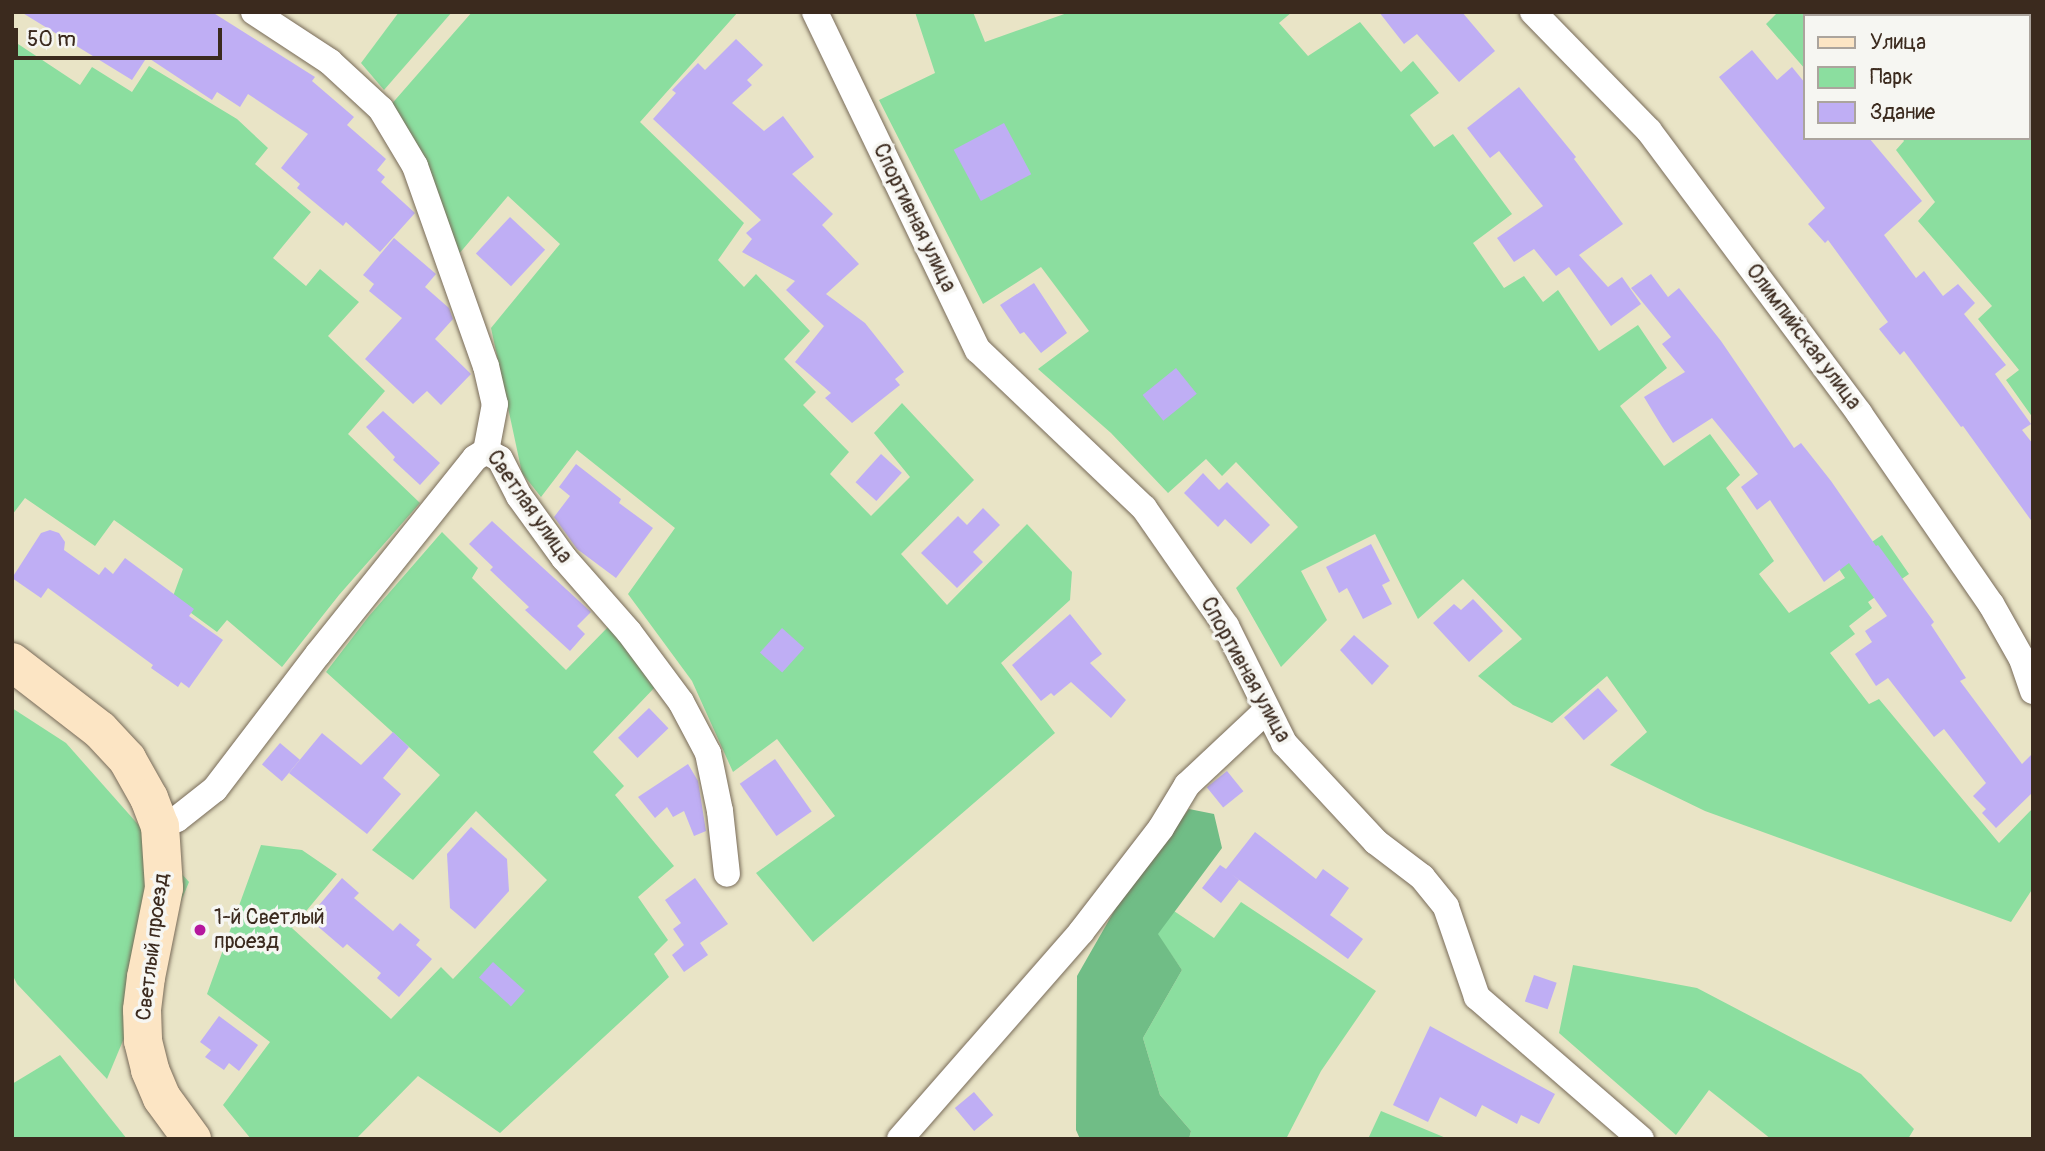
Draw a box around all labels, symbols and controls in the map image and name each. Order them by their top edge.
scale bar [18,14,226,58]
legend [1804,14,2031,140]
text: 50 m [27,26,76,53]
text: Улица [1870,29,1926,56]
text: Парк [1870,64,1913,91]
text: Здание [1870,99,1935,126]
street label: Спортивная улица [867,140,961,296]
street label: Олимпийская улица [1740,259,1866,415]
street label: Светлая улица [481,446,577,568]
street label: Спортивная улица [1195,593,1295,747]
street label: Светлый проезд [131,872,175,1022]
place label: 1-й Светлый проезд [214,905,325,955]
marker: 1-й Светлый проезд [192,922,208,938]

